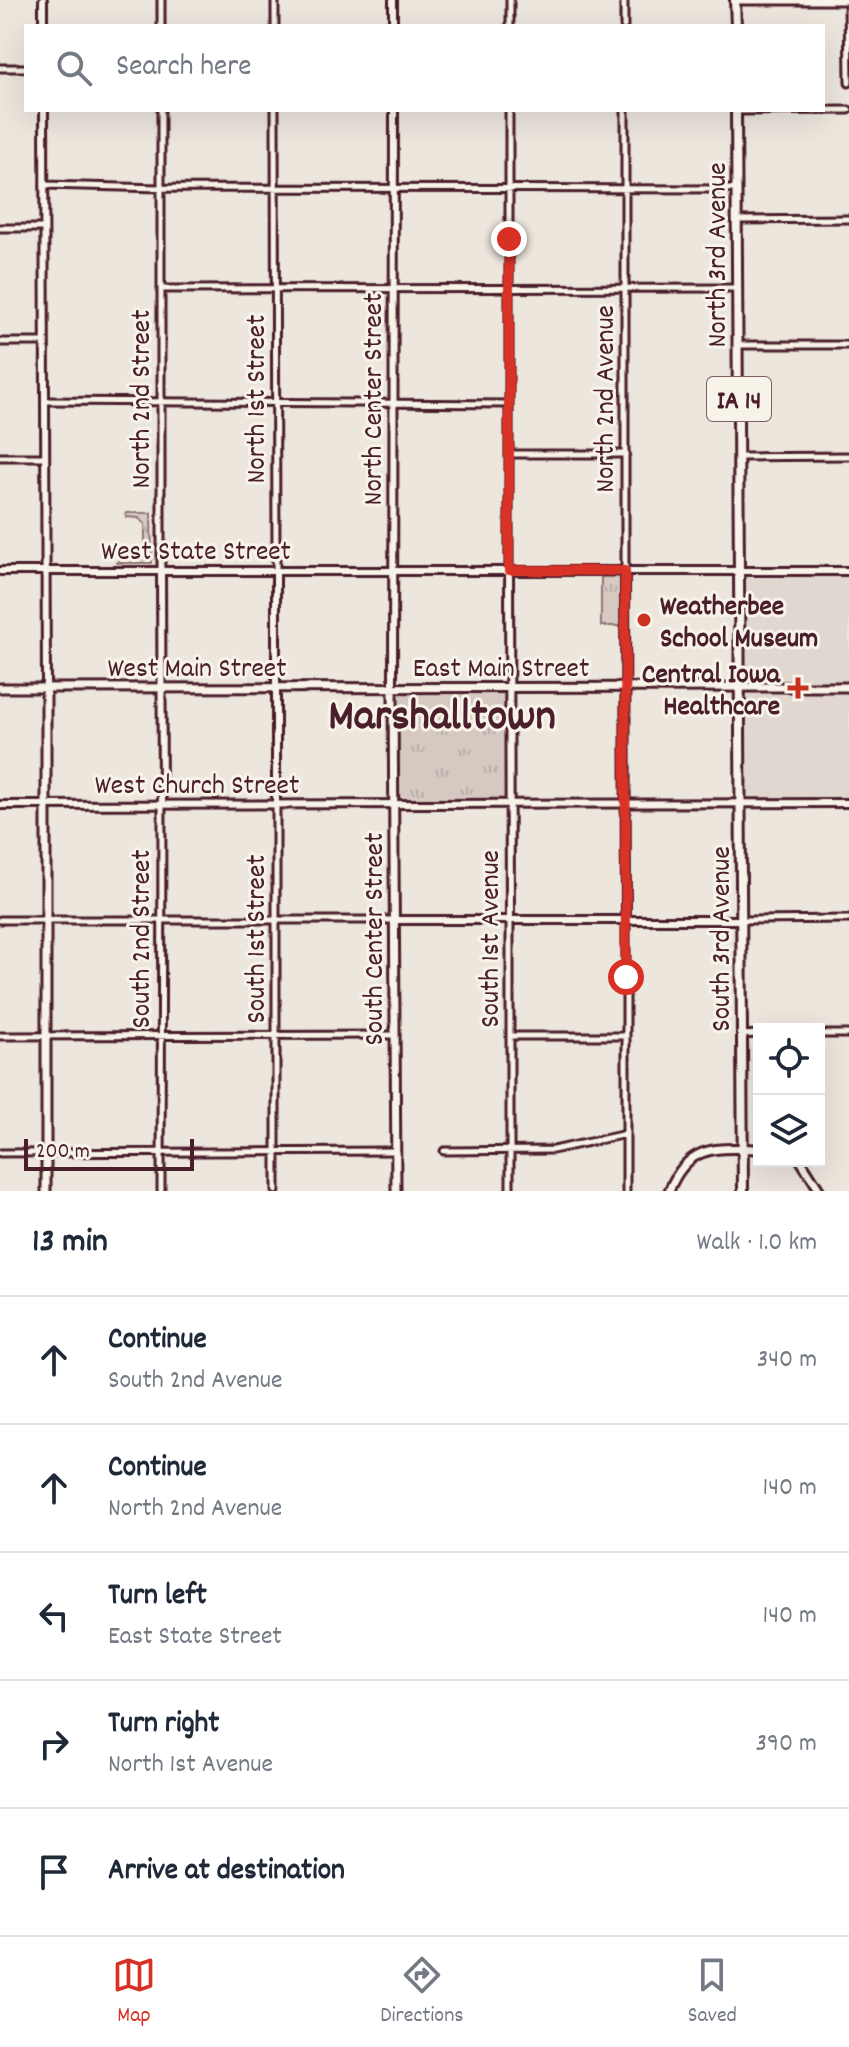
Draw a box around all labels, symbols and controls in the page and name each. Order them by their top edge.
search box [24,24,825,112]
icon: search [52,46,96,90]
text: Search here [116,47,252,90]
street label: North 3rd Avenue [700,162,740,348]
route end [491,221,527,257]
street label: North Center Street [356,293,396,505]
street label: North 2nd Avenue [588,305,628,493]
street label: North 2nd Street [124,309,164,489]
street label: North 1st Street [239,315,279,483]
road number: IA 14 [707,377,771,421]
street label: West State Street [101,534,291,574]
place label: Weatherbee School Museum [660,589,818,661]
marker: Weatherbee School Museum [635,611,653,629]
street label: West Main Street [108,651,286,691]
street label: East Main Street [413,651,589,691]
place label: Central Iowa Healthcare [642,657,781,729]
marker: Central Iowa Healthcare [787,677,809,699]
district label: Marshalltown [328,688,556,751]
street label: West Church Street [95,768,299,808]
street label: South Center Street [357,832,397,1046]
street label: South 3rd Avenue [704,846,744,1032]
street label: South 2nd Street [124,849,164,1029]
street label: South 1st Avenue [473,850,513,1028]
street label: South 1st Street [239,854,279,1024]
route start [608,959,644,995]
map controls [753,1023,825,1167]
button: locate [753,1023,825,1095]
button: layers [753,1095,825,1167]
scale bar [24,1135,194,1171]
text: 200 m [36,1137,90,1168]
text: 13 min [32,1219,108,1268]
text: Walk · 1.0 km [697,1225,817,1262]
text: Continue [108,1320,207,1363]
icon: ahead [32,1338,76,1382]
text: 340 m [757,1342,817,1379]
text: South 2nd Avenue [108,1363,282,1400]
text: Continue [108,1448,207,1491]
icon: ahead [32,1466,76,1510]
text: 140 m [763,1470,817,1507]
text: North 2nd Avenue [108,1491,282,1528]
text: Turn left [108,1576,207,1619]
icon: left [32,1594,76,1638]
text: 140 m [763,1598,817,1635]
text: East State Street [108,1619,282,1656]
text: Turn right [108,1704,219,1747]
icon: right [32,1722,76,1766]
text: 390 m [756,1726,817,1763]
text: North 1st Avenue [108,1747,273,1784]
icon: arrive [32,1850,76,1894]
text: Arrive at destination [108,1851,345,1894]
tab: Map [112,1953,156,2032]
tab: Directions [380,1953,464,2032]
tab: Saved [688,1953,737,2032]

